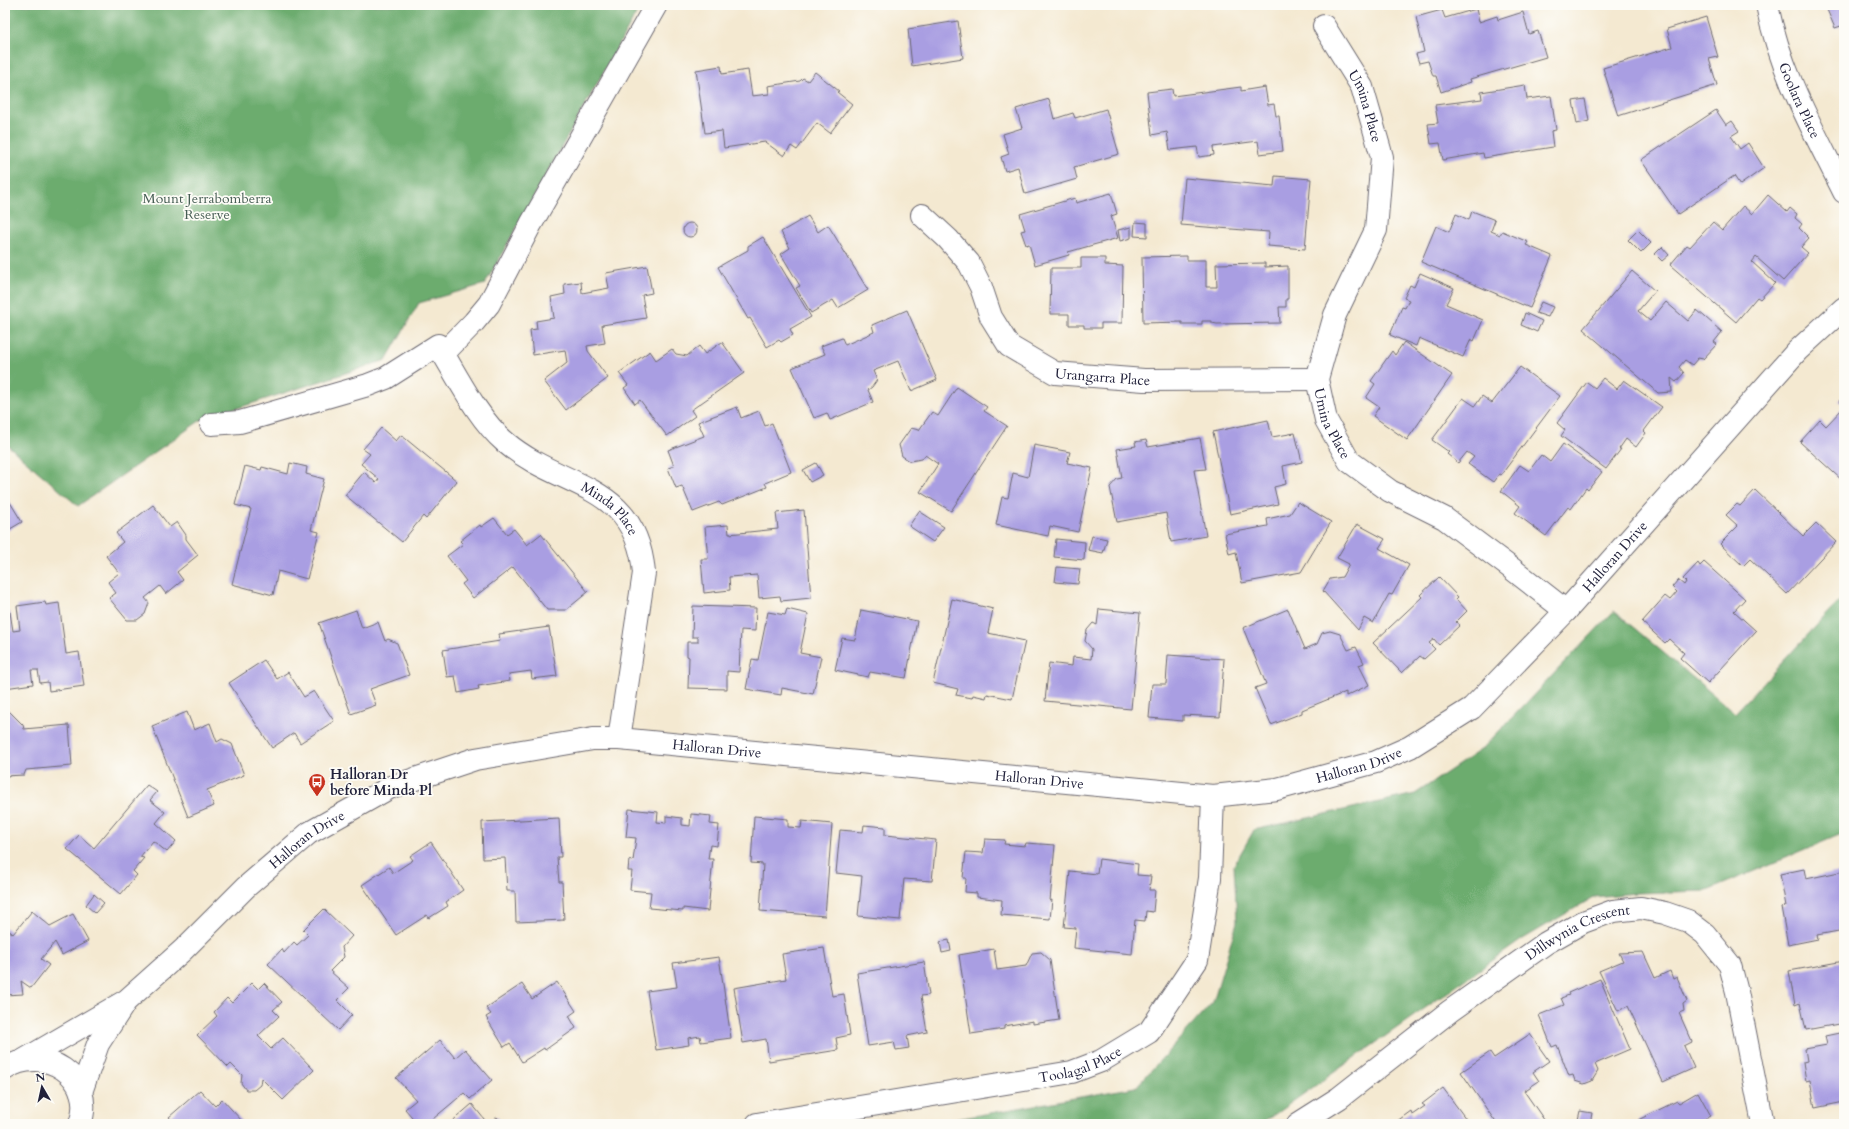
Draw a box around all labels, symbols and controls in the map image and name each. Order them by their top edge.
street label: Goolara Place [1774,60,1825,142]
street label: Umina Place [1344,66,1386,145]
park label: Mount Jerrabomberra Reserve [143,189,272,224]
street label: Urangarra Place [1054,364,1150,390]
street label: Umina Place [1309,386,1355,462]
street label: Minda Place [578,478,643,539]
street label: Halloran Drive [1578,517,1652,596]
street label: Halloran Drive [672,735,762,763]
street label: Halloran Drive [1314,743,1405,788]
place label: Halloran Dr before Minda Pl [330,765,432,800]
street label: Halloran Drive [994,766,1085,794]
bus stop icon: Halloran Dr before Minda Pl [307,772,327,797]
street label: Halloran Drive [265,806,348,873]
street label: Dillwynia Crescent [1522,900,1631,965]
street label: Toolagal Place [1037,1042,1125,1087]
north arrow [22,1067,62,1107]
text: N [35,1069,47,1086]

